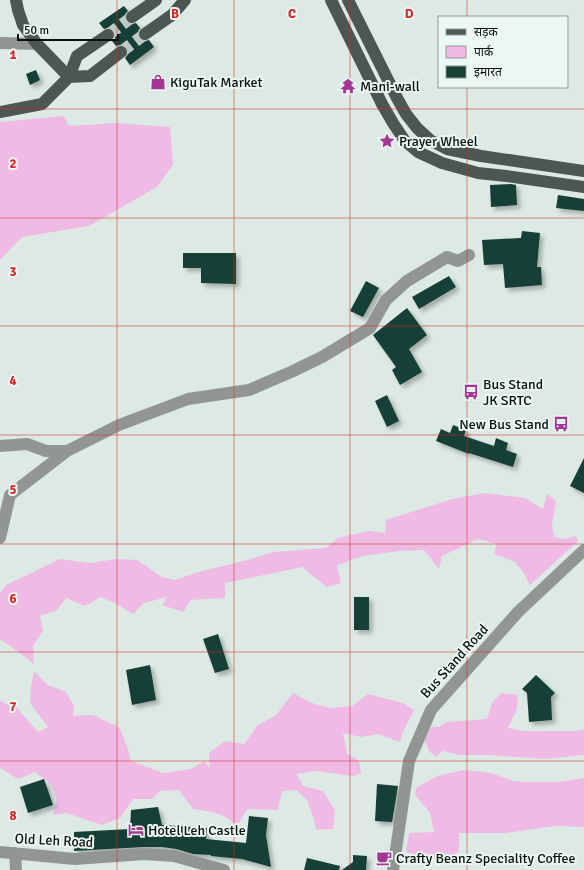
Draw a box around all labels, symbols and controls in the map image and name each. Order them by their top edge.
text: B [171,6,179,22]
text: C [288,6,296,22]
text: D [405,6,414,22]
scale bar [18,16,118,42]
legend [438,16,568,88]
text: 50 m [24,23,49,38]
text: सड़क [474,25,499,40]
text: पार्क [474,45,494,60]
text: 1 [9,47,17,63]
text: इमारत [474,65,503,80]
shop icon: KiguTak Market [149,73,167,91]
place label: KiguTak Market [170,74,263,91]
temple icon: Mani-wall [339,77,357,95]
place label: Mani-wall [360,78,420,95]
place icon: Prayer Wheel [378,132,396,150]
place label: Prayer Wheel [399,133,478,150]
text: 2 [9,156,17,172]
text: 3 [9,264,17,280]
text: 4 [9,373,17,389]
place label: Bus Stand JK SRTC [483,376,543,409]
bus stop icon: Bus Stand JK SRTC [462,383,480,401]
bus stop icon: New Bus Stand [552,415,570,433]
place label: New Bus Stand [459,416,549,433]
text: 5 [9,482,17,498]
text: 6 [9,591,17,607]
street label: Bus Stand Road [417,621,492,702]
text: 7 [9,699,17,715]
text: 8 [9,808,17,824]
hotel icon: Hotel Leh Castle [127,821,145,839]
place label: Hotel Leh Castle [148,822,246,839]
street label: Old Leh Road [14,830,94,851]
cafe icon: Crafty Beanz Speciality Coffee [375,849,393,867]
place label: Crafty Beanz Speciality Coffee [396,850,576,867]

